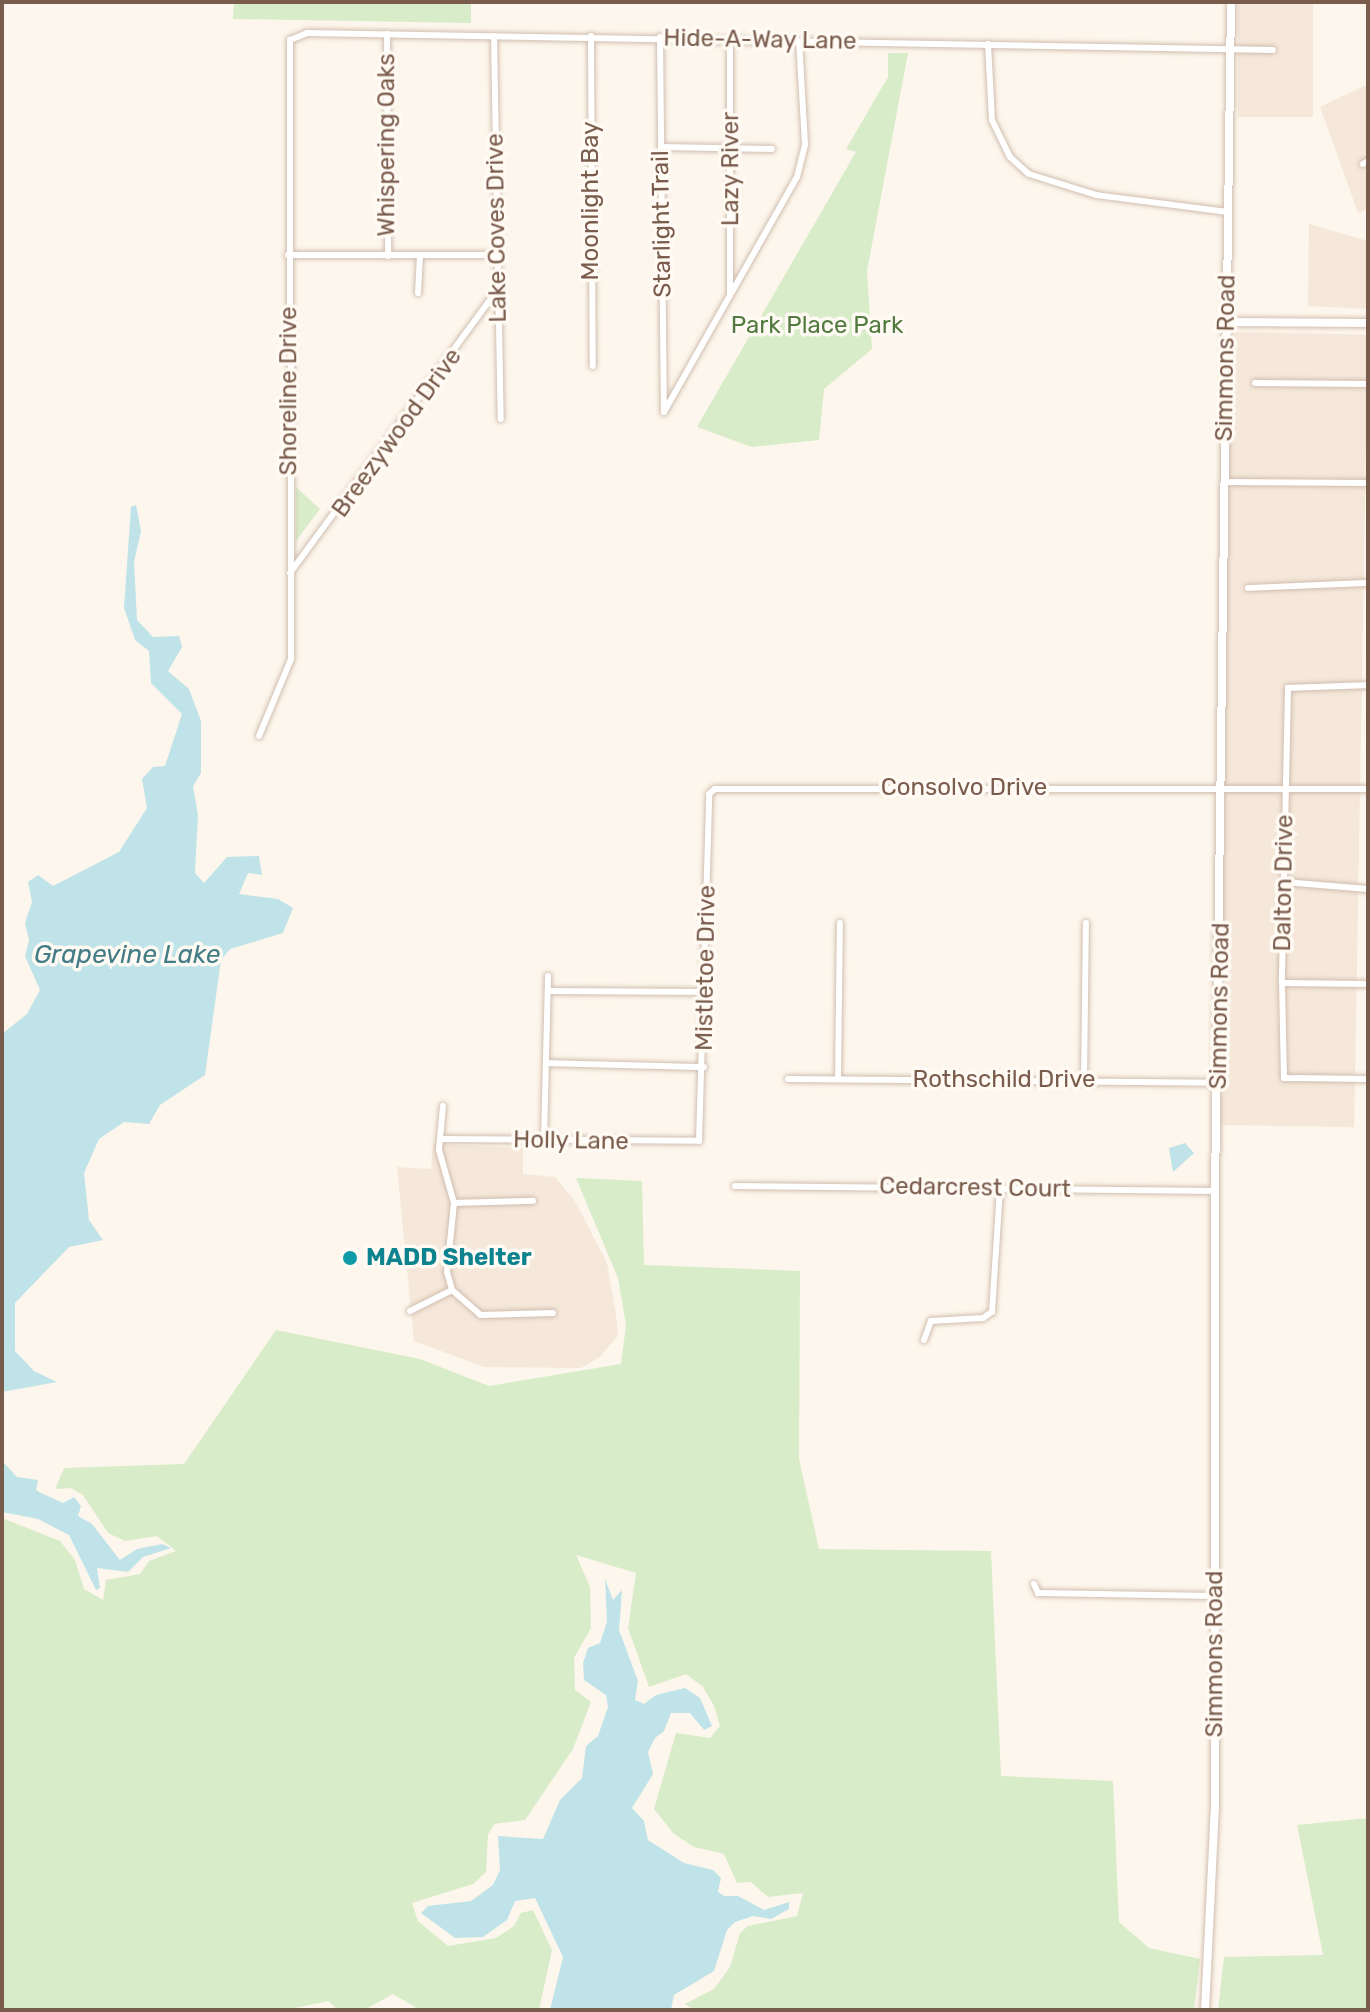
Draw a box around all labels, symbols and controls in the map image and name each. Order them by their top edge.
street label: Hide-A-Way Lane [663,24,857,56]
street label: Whispering Oaks [373,53,401,237]
street label: Lazy River [717,111,745,227]
street label: Moonlight Bay [577,121,605,281]
street label: Lake Coves Drive [481,133,513,323]
street label: Starlight Trail [646,150,678,298]
street label: Simmons Road [1210,274,1242,442]
street label: Shoreline Drive [275,307,303,475]
park label: Park Place Park [731,312,903,340]
street label: Breezywood Drive [326,343,468,523]
street label: Consolvo Drive [881,774,1047,802]
street label: Dalton Drive [1268,814,1300,952]
street label: Mistletoe Drive [690,885,722,1051]
street label: Simmons Road [1204,922,1236,1090]
water label: Grapevine Lake [34,939,220,971]
street label: Rothschild Drive [913,1066,1095,1094]
street label: Holly Lane [513,1126,629,1156]
street label: Cedarcrest Court [879,1172,1071,1204]
place label: MADD Shelter [366,1244,532,1272]
marker: MADD Shelter [341,1249,359,1267]
street label: Simmons Road [1201,1571,1229,1737]

